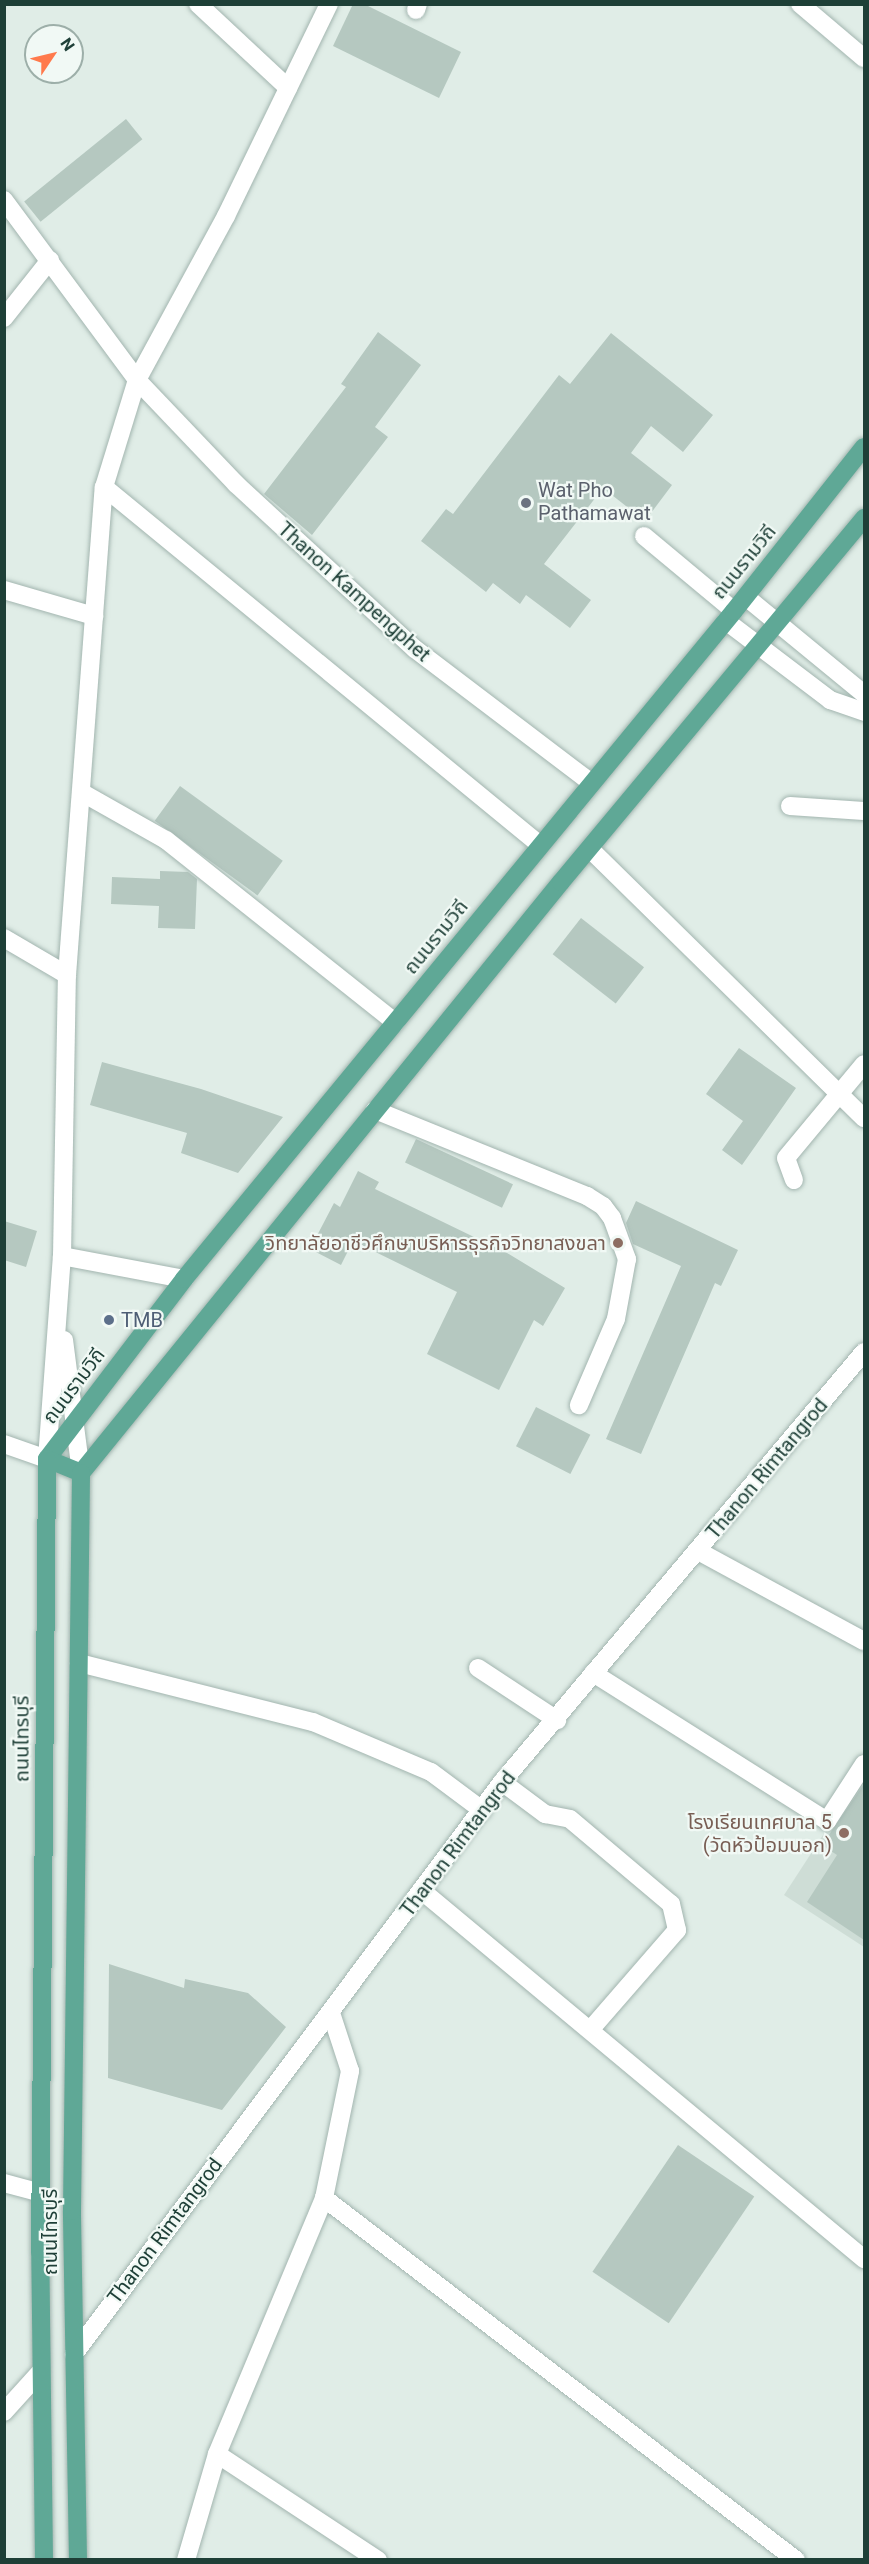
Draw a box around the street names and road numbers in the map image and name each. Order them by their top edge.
street label: Thanon Kampengphet [273,517,435,667]
street label: ถนนรามวิถี [707,520,781,604]
street label: ถนนรามวิถี [399,895,473,979]
street label: ถนนรามวิถี [38,1343,110,1429]
street label: Thanon Rimtangrod [701,1394,833,1544]
street label: ถนนไทรบุรี [10,1696,34,1782]
street label: Thanon Rimtangrod [395,1767,521,1921]
street label: Thanon Rimtangrod [102,2154,228,2308]
street label: ถนนไทรบุรี [38,2189,62,2275]

